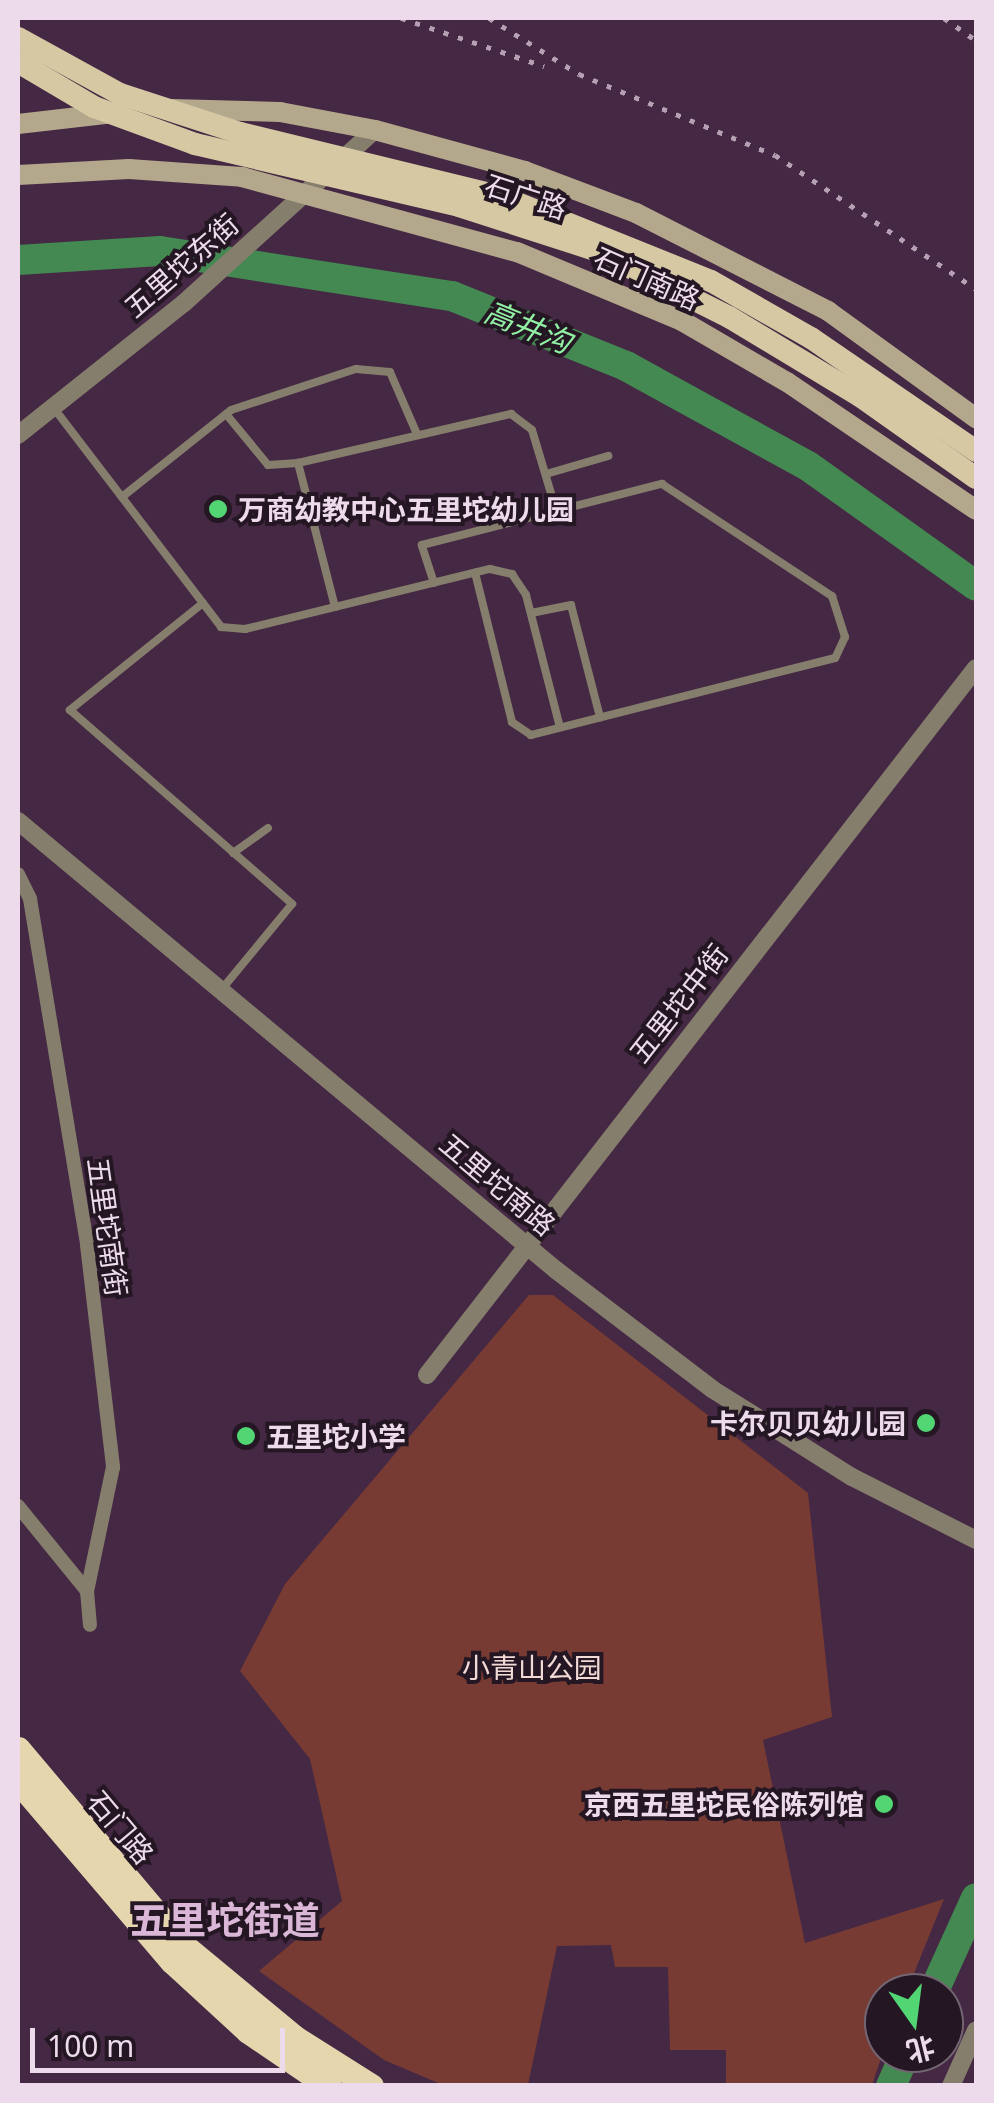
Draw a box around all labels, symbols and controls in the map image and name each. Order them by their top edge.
street label: 石广路 [481,167,571,225]
street label: 五里坨东街 [117,206,245,324]
street label: 石门南路 [589,240,705,316]
water label: 高井沟 [480,293,576,361]
place label: 万商幼教中心五里坨幼儿园 [238,492,574,526]
marker: 万商幼教中心五里坨幼儿园 [207,498,229,520]
street label: 五里坨中街 [622,937,734,1069]
street label: 五里坨南路 [434,1126,562,1242]
street label: 五里坨南街 [82,1155,134,1299]
place label: 卡尔贝贝幼儿园 [710,1406,906,1440]
marker: 卡尔贝贝幼儿园 [915,1412,937,1434]
place label: 五里坨小学 [266,1419,406,1453]
marker: 五里坨小学 [235,1425,257,1447]
park label: 小青山公园 [462,1650,602,1684]
street label: 石门路 [81,1784,161,1870]
place label: 京西五里坨民俗陈列馆 [584,1787,864,1821]
marker: 京西五里坨民俗陈列馆 [873,1793,895,1815]
district label: 五里坨街道 [130,1897,320,1943]
north arrow [864,1973,964,2073]
scale bar [35,2008,290,2070]
text: 100 m [47,2025,134,2066]
text: 北 [903,2028,939,2072]

